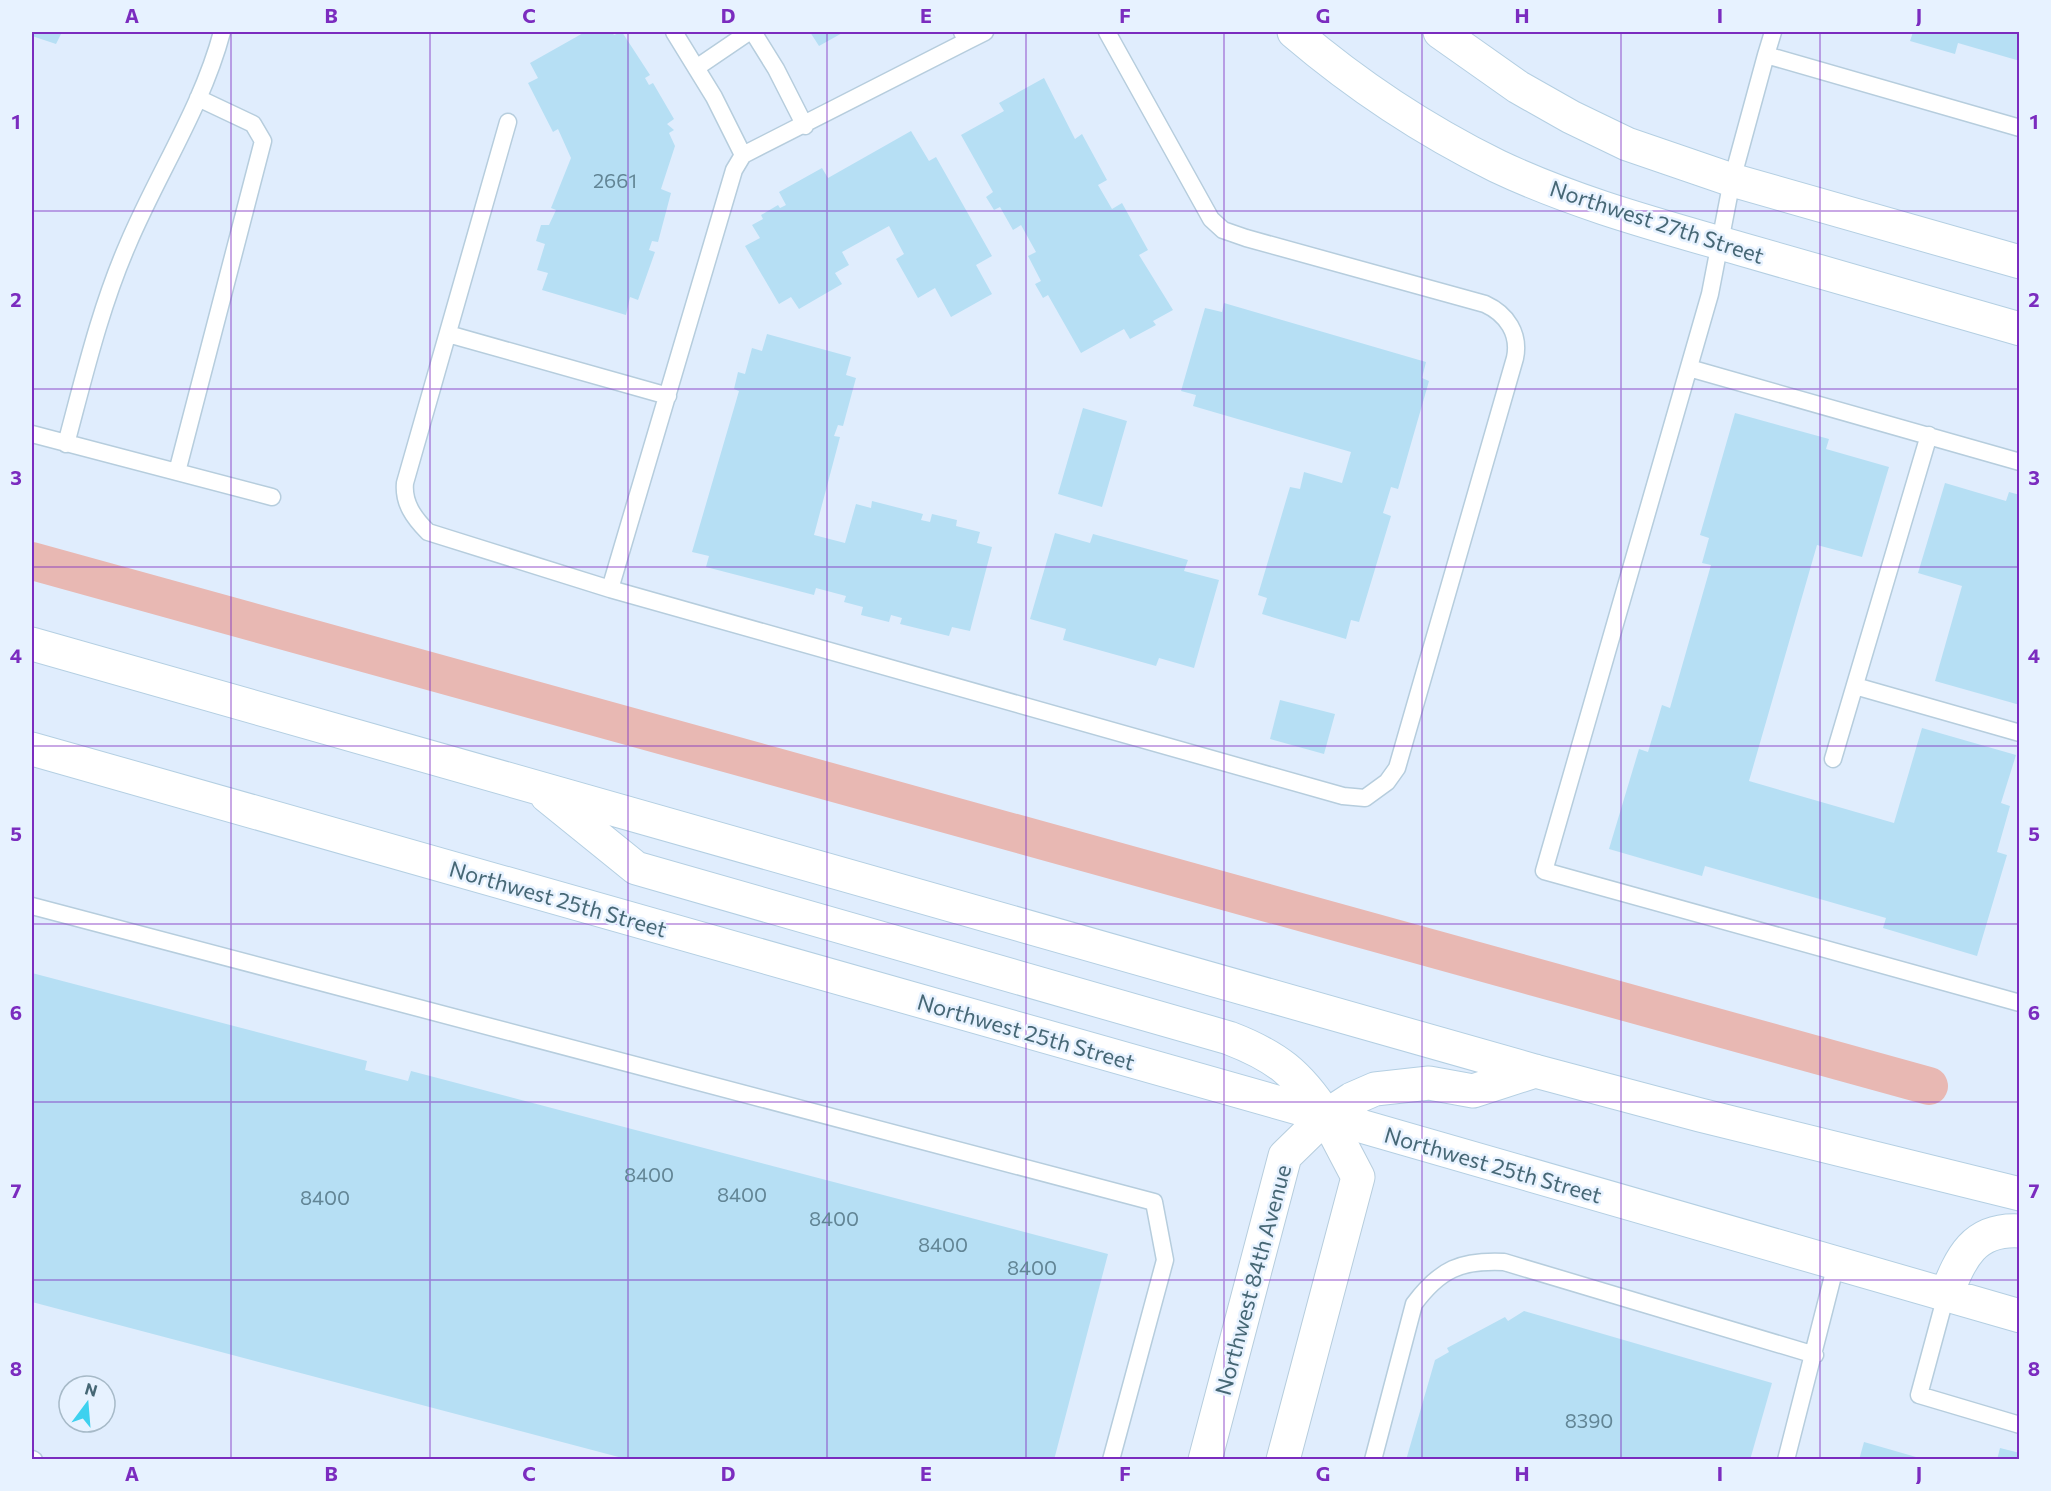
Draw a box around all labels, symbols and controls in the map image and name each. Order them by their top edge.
text: A [125,3,139,27]
text: B [324,3,338,27]
text: C [522,3,536,27]
text: D [721,3,735,27]
text: E [920,3,932,27]
text: F [1119,3,1131,27]
text: G [1316,3,1330,27]
text: H [1515,3,1530,27]
text: I [1717,3,1723,27]
text: J [1916,3,1922,27]
text: 1 [11,109,21,133]
text: 1 [2029,109,2039,133]
house number: 2661 [593,168,637,192]
street label: Northwest 27th Street [1547,174,1768,269]
text: 2 [10,287,22,311]
text: 2 [2028,287,2040,311]
text: 3 [10,465,22,489]
text: 3 [2028,465,2040,489]
text: 4 [10,643,22,667]
text: 4 [2028,643,2040,667]
text: 5 [10,821,22,845]
text: 5 [2028,821,2040,845]
street label: Northwest 25th Street [446,855,670,942]
street label: Northwest 25th Street [914,988,1138,1075]
text: 6 [10,1000,22,1024]
text: 6 [2028,1000,2040,1024]
street label: Northwest 25th Street [1381,1121,1605,1208]
house number: 8400 [624,1162,674,1186]
street label: Northwest 84th Avenue [1209,1162,1296,1398]
text: 7 [11,1178,22,1202]
text: 7 [2029,1178,2040,1202]
house number: 8400 [717,1182,767,1206]
house number: 8400 [300,1185,350,1209]
house number: 8400 [809,1206,859,1230]
house number: 8400 [918,1232,968,1256]
house number: 8400 [1007,1255,1057,1279]
text: 8 [10,1356,22,1380]
text: 8 [2028,1356,2040,1380]
north arrow [57,1374,117,1434]
text: N [83,1378,100,1400]
house number: 8390 [1565,1408,1613,1432]
text: A [125,1461,139,1485]
text: B [324,1461,338,1485]
text: C [522,1461,536,1485]
text: D [721,1461,735,1485]
text: E [920,1461,932,1485]
text: F [1119,1461,1131,1485]
text: G [1316,1461,1330,1485]
text: H [1515,1461,1530,1485]
text: I [1717,1461,1723,1485]
text: J [1916,1461,1922,1485]

